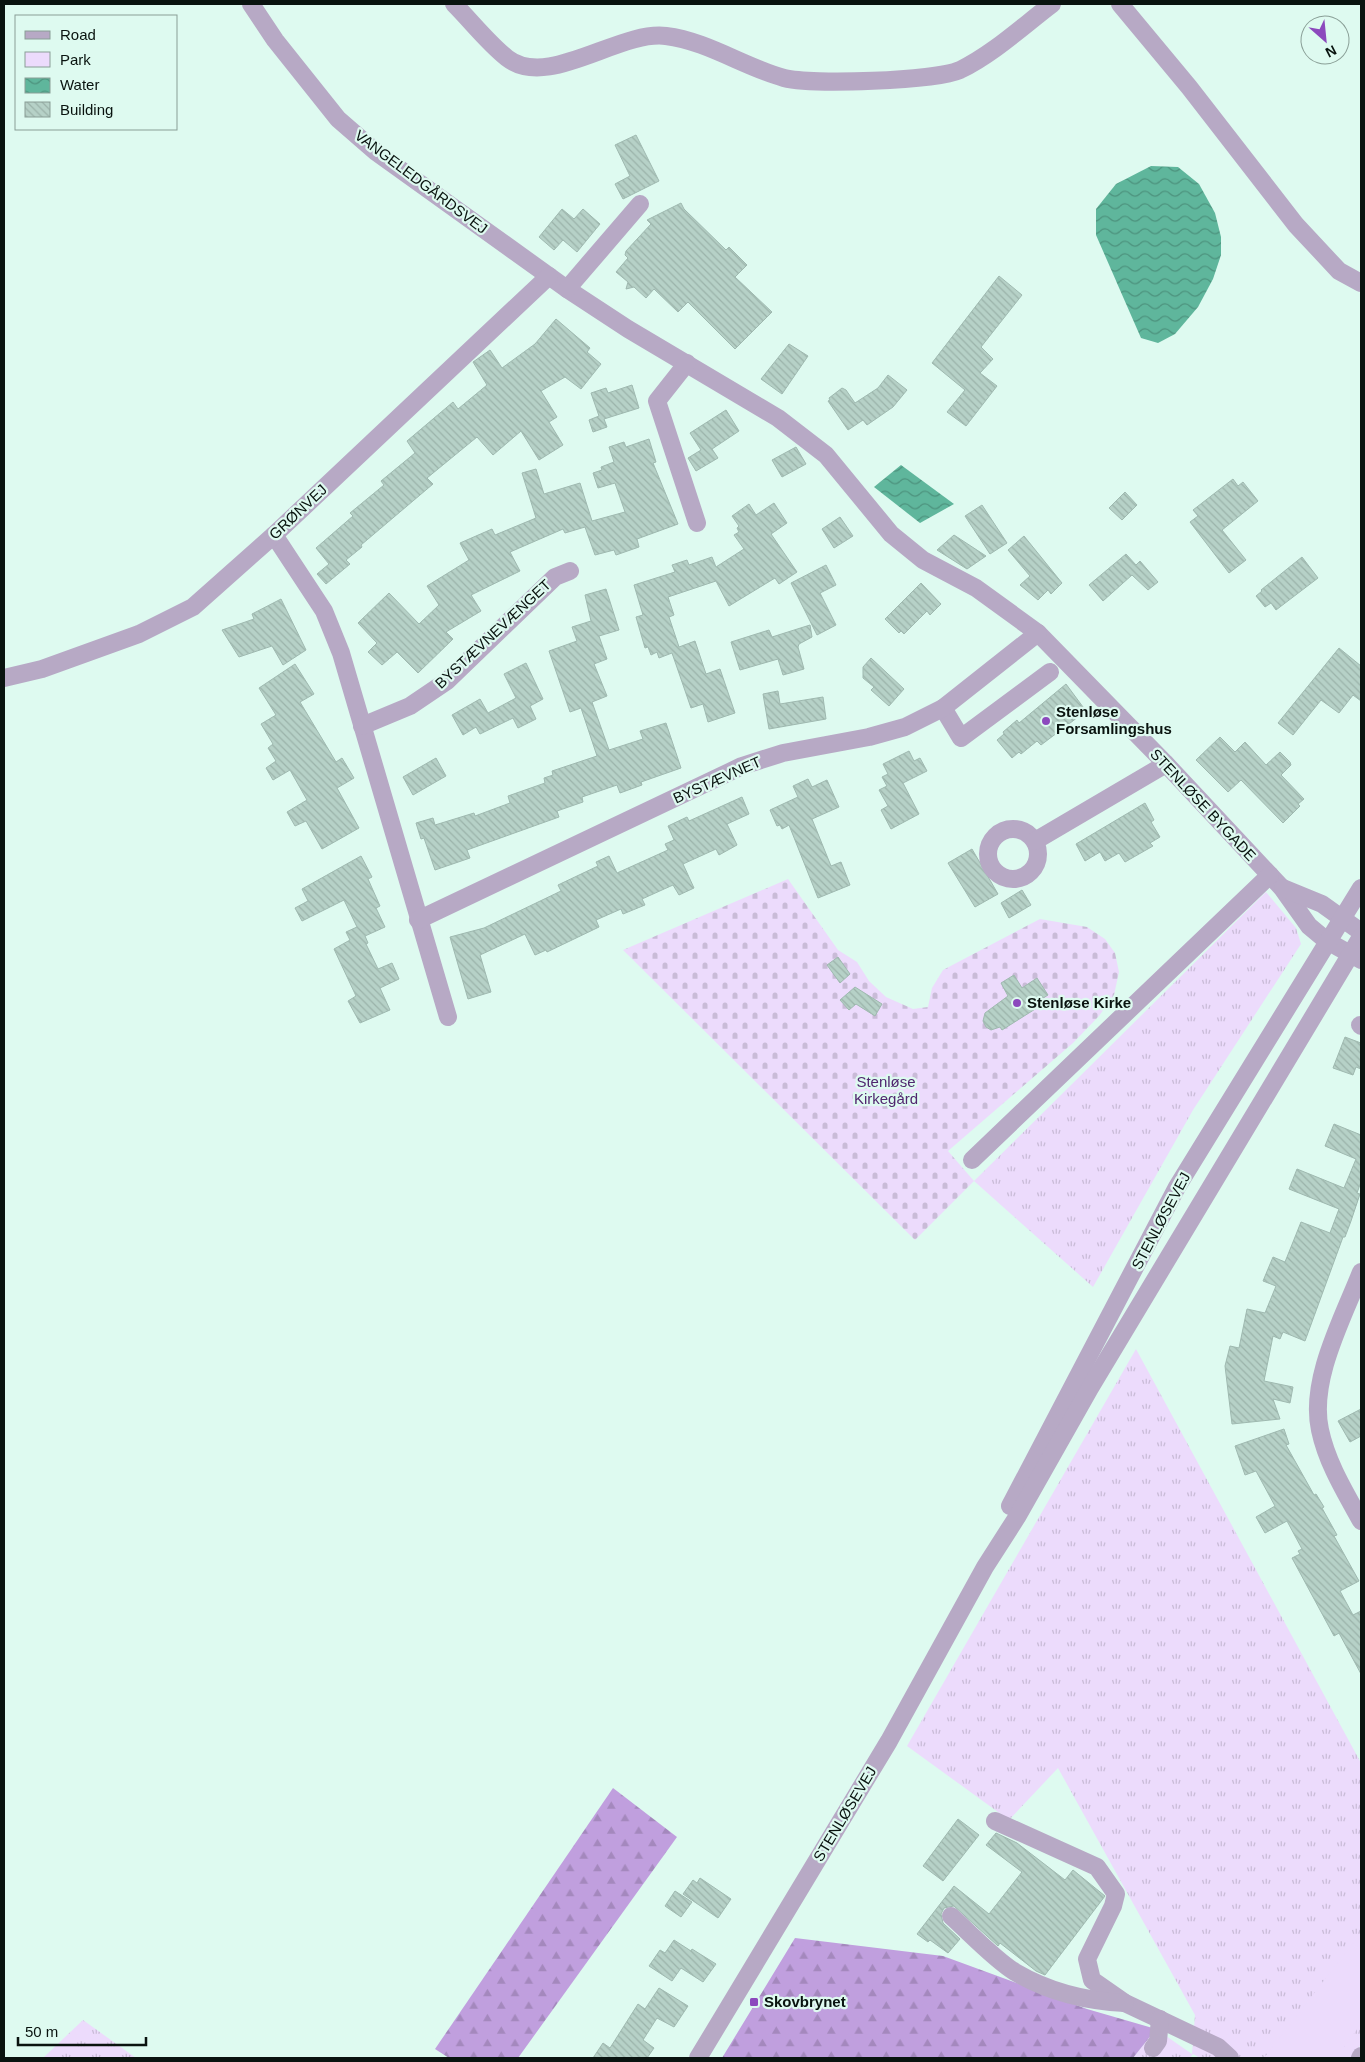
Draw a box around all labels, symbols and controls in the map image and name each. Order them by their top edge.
legend [15,15,178,130]
north arrow [1300,15,1350,65]
text: Road [60,26,96,43]
text: N [1323,42,1339,61]
text: Park [60,51,91,68]
text: Water [60,76,99,93]
text: Building [60,101,113,118]
street label: VANGELEDGÅRDSVEJ [352,126,491,237]
street label: GRØNVEJ [265,481,330,543]
street label: BYSTÆVNEVÆNGET [431,576,554,692]
place label: Stenløse Forsamlingshus [1056,703,1172,737]
marker: Stenløse Forsamlingshus [1040,715,1052,727]
street label: STENLØSE BYGADE [1147,745,1260,864]
street label: BYSTÆVNET [670,753,763,806]
place label: Stenløse Kirke [1027,994,1131,1011]
marker: Stenløse Kirke [1011,997,1023,1009]
park label: Stenløse Kirkegård [854,1073,918,1107]
street label: STENLØSEVEJ [1128,1169,1193,1272]
street label: STENLØSEVEJ [810,1763,880,1864]
place label: Skovbrynet [764,1993,846,2010]
marker: Skovbrynet [748,1996,760,2008]
scale bar [18,2014,145,2046]
text: 50 m [25,2023,58,2040]

